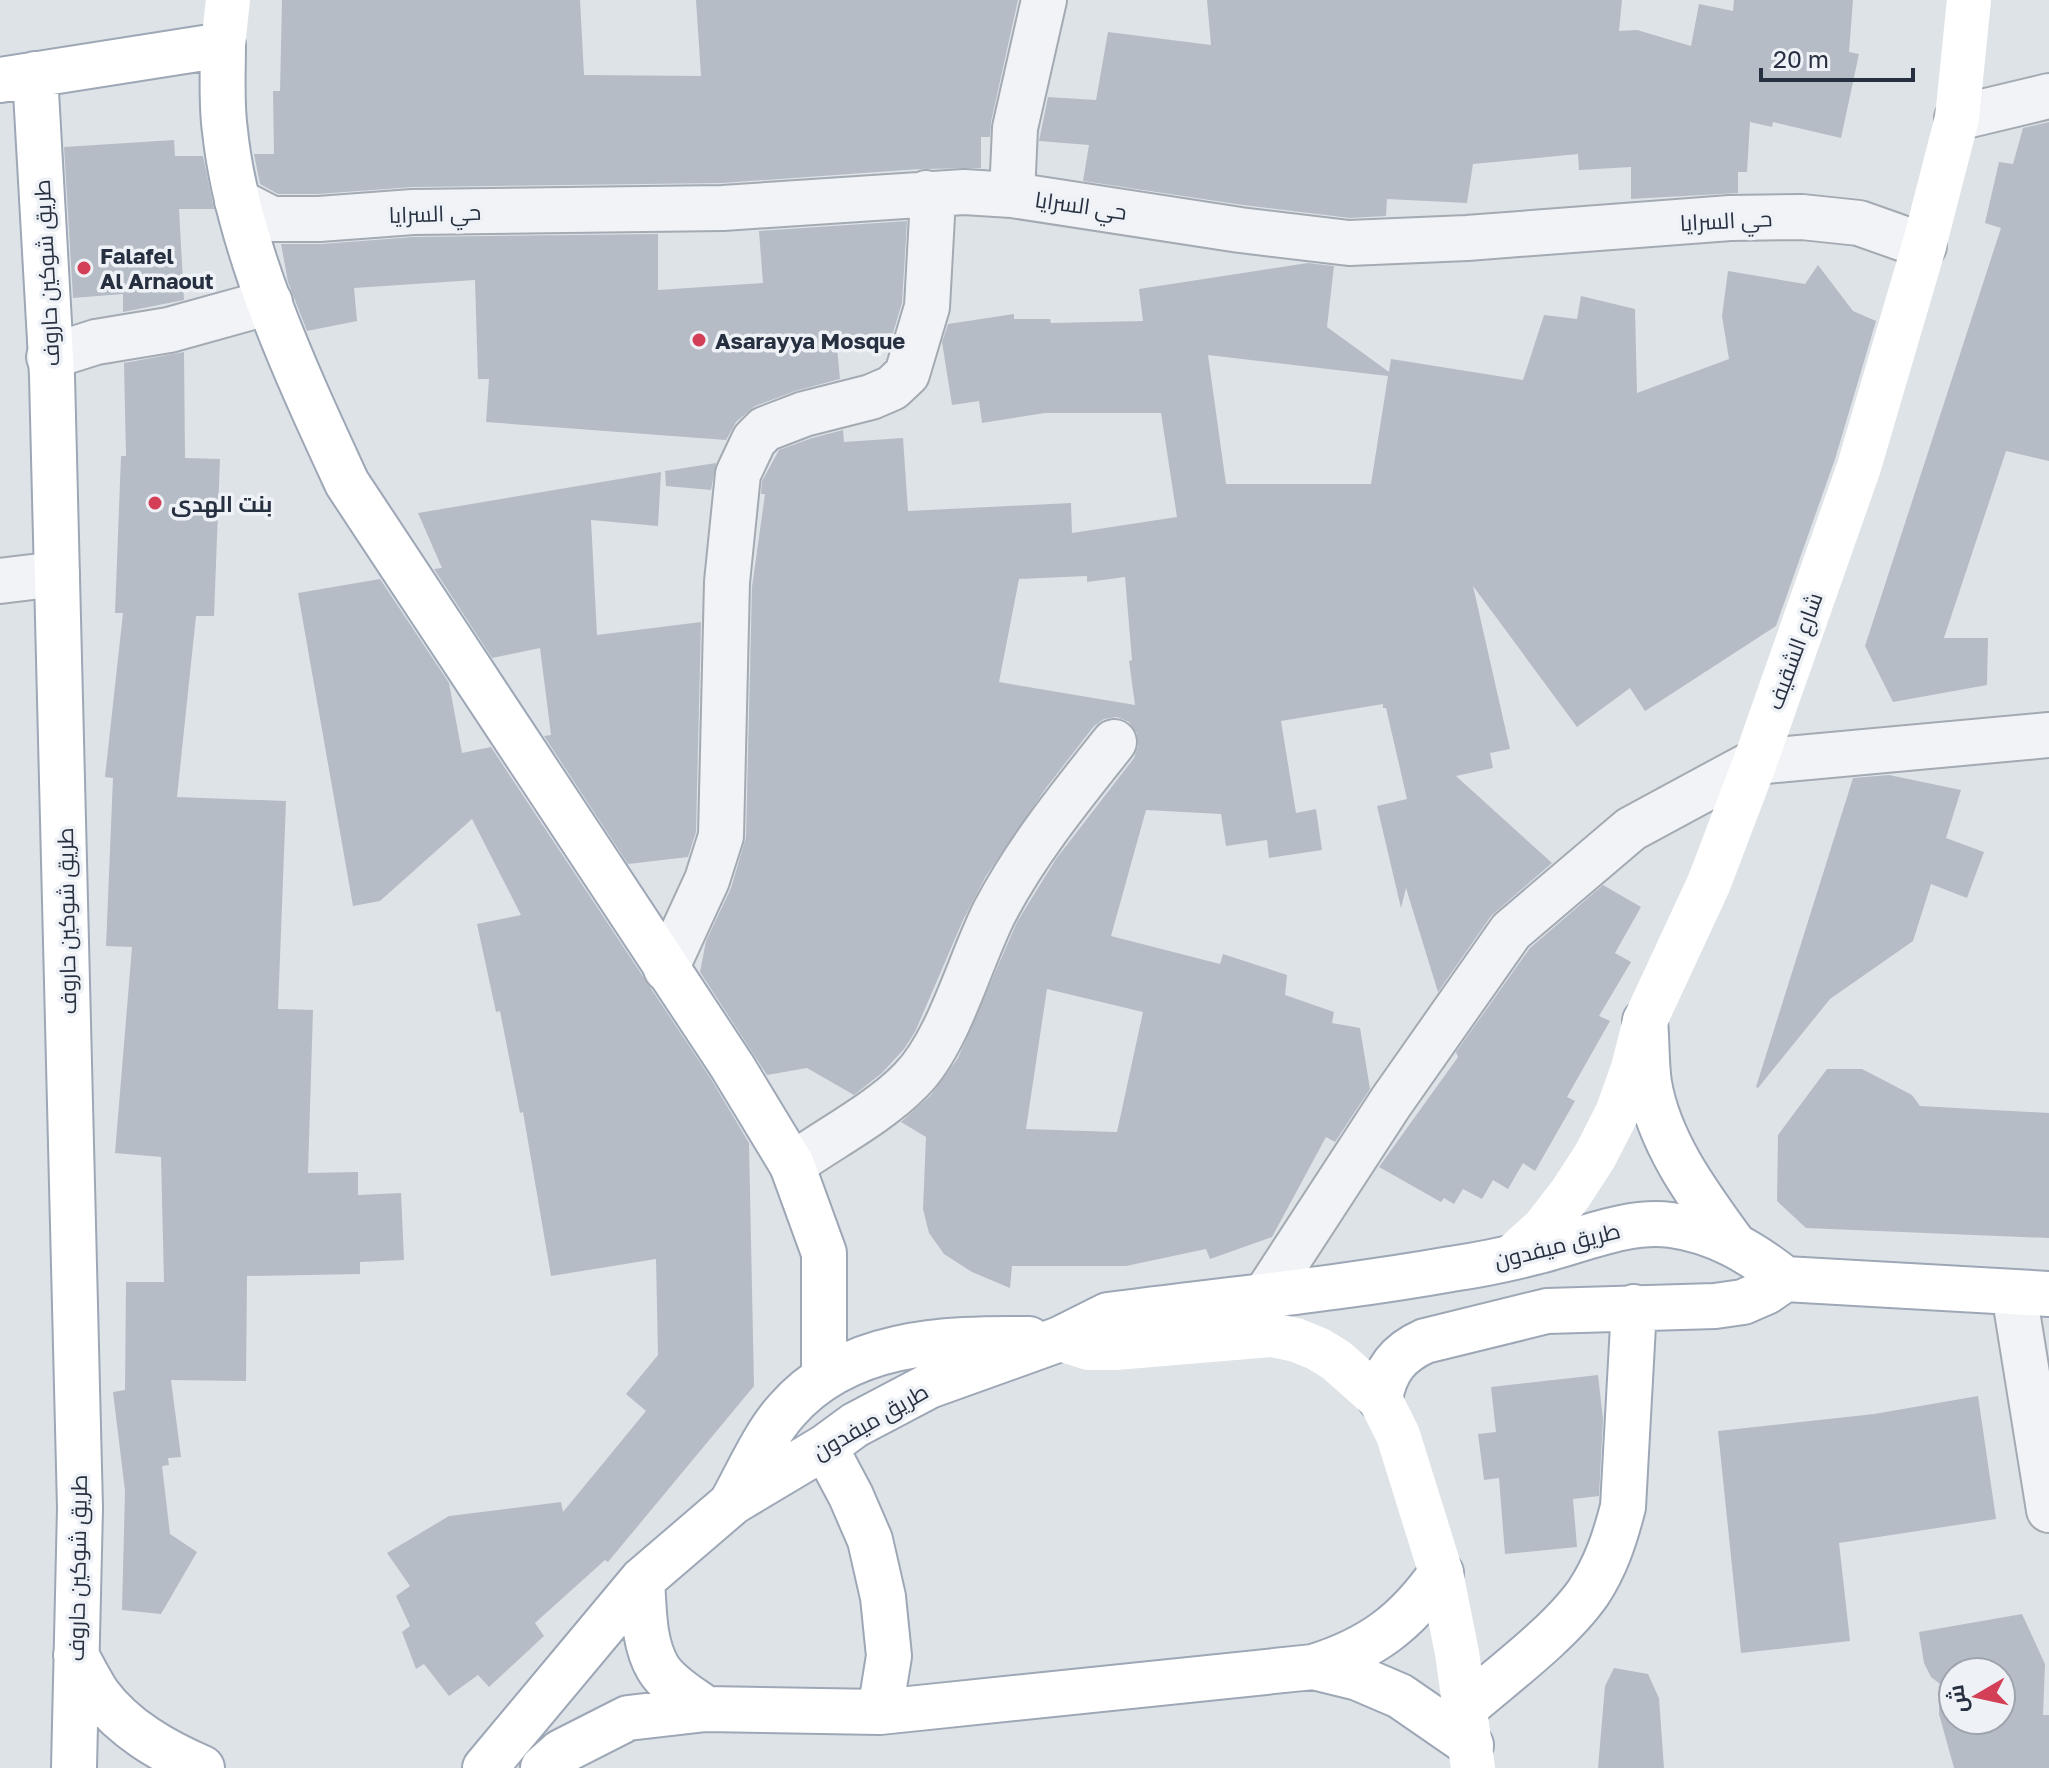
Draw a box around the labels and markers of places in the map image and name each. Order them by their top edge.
place label: Falafel Al Arnaout [100,242,214,294]
marker: Falafel Al Arnaout [75,259,93,277]
place label: Asarayya Mosque [715,327,905,354]
marker: Asarayya Mosque [690,331,708,349]
place label: بنت الهدى [171,490,272,518]
marker: بنت الهدى [146,494,164,512]

